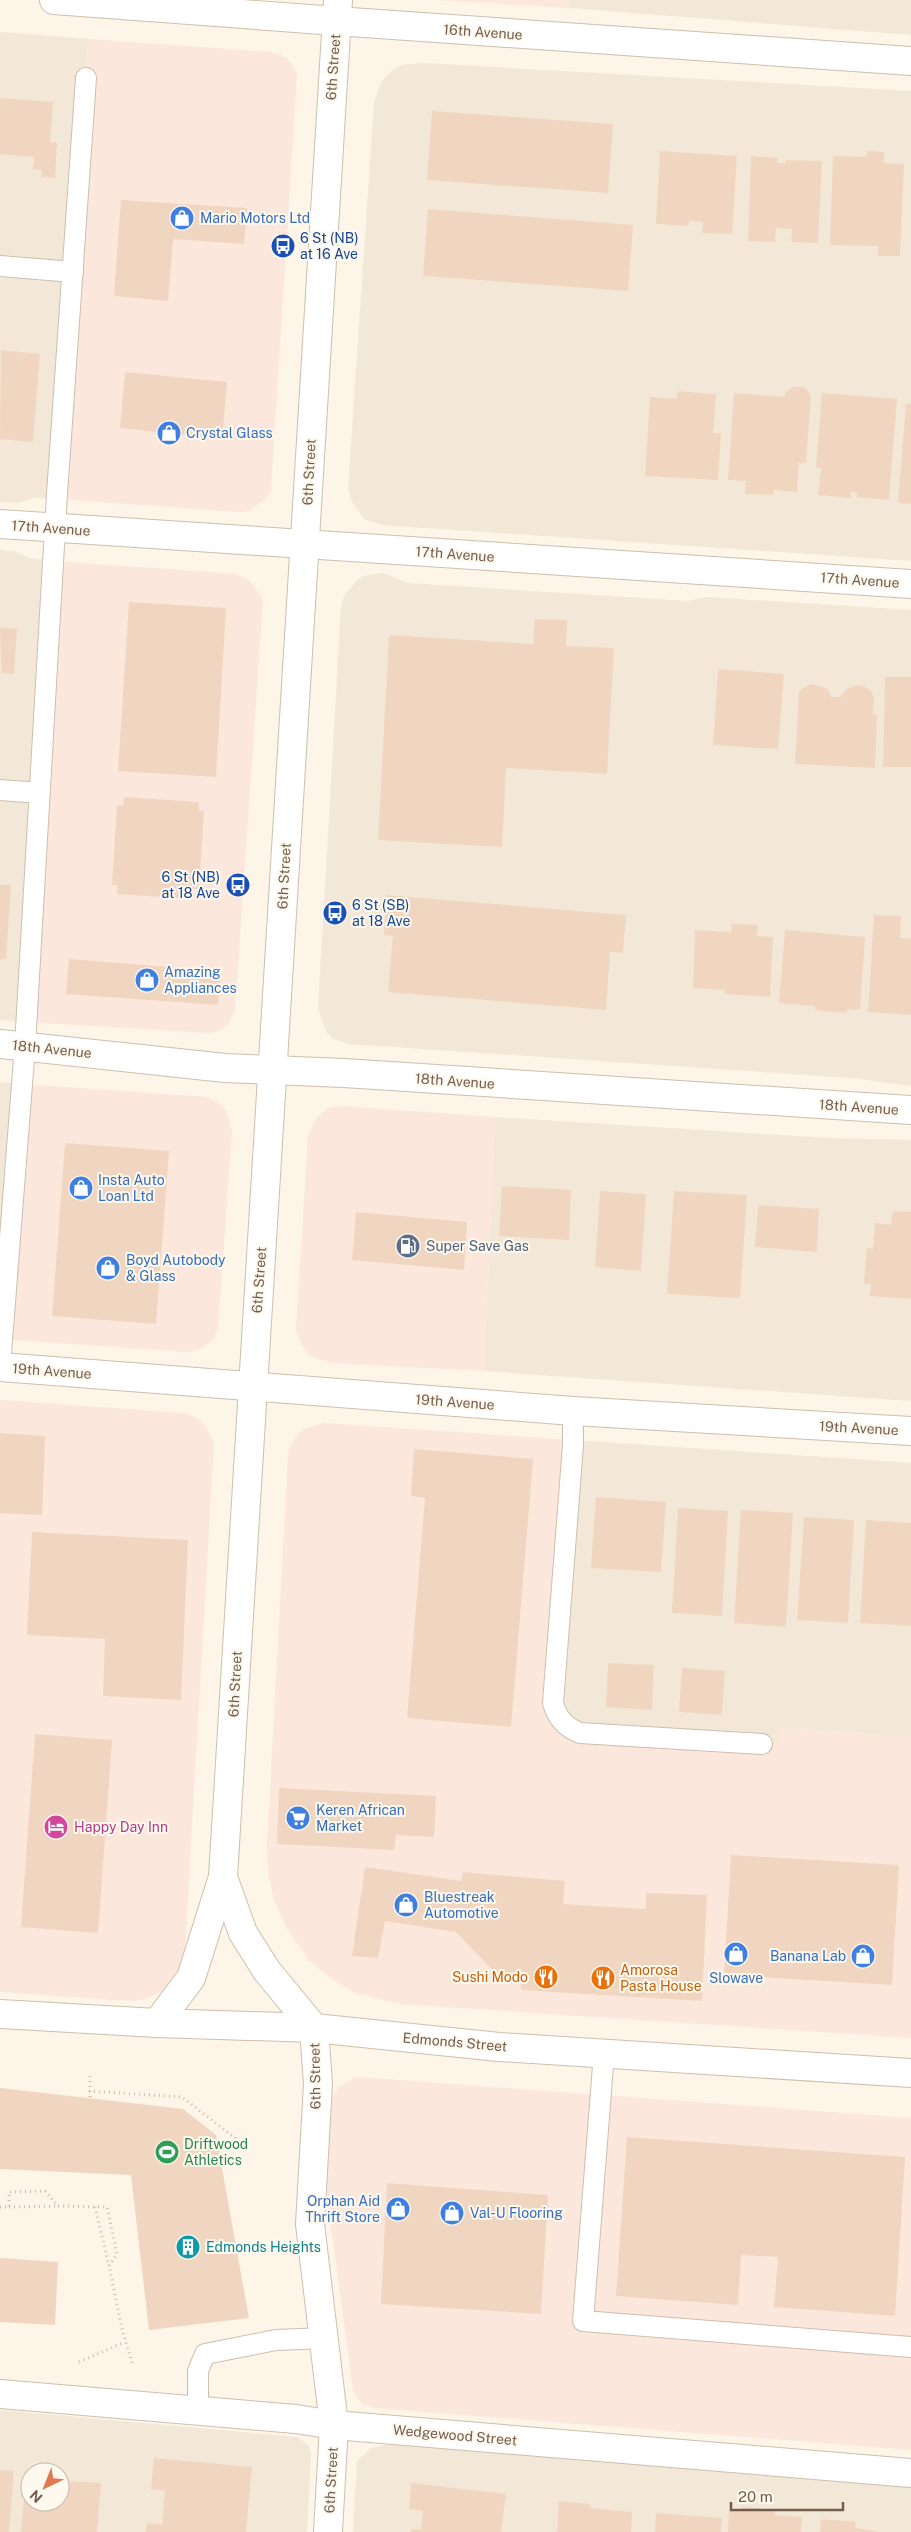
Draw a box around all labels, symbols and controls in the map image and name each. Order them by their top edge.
street label: 16th Avenue [443,21,523,43]
street label: 6th Street [323,33,343,101]
shop icon: Mario Motors Ltd [169,205,195,231]
place label: Mario Motors Ltd [200,210,310,226]
place label: 6 St (NB) at 16 Ave [300,230,358,262]
bus stop icon: 6 St (NB) at 16 Ave [270,233,296,259]
shop icon: Crystal Glass [156,420,182,446]
place label: Crystal Glass [186,425,273,441]
street label: 6th Street [299,438,319,506]
street label: 17th Avenue [11,517,91,539]
street label: 17th Avenue [415,543,495,565]
street label: 17th Avenue [820,569,900,591]
street label: 6th Street [274,842,294,910]
place label: 6 St (NB) at 18 Ave [162,869,220,901]
bus stop icon: 6 St (NB) at 18 Ave [225,872,251,898]
place label: 6 St (SB) at 18 Ave [352,897,410,929]
bus stop icon: 6 St (SB) at 18 Ave [322,900,348,926]
place label: Amazing Appliances [164,964,237,996]
shop icon: Amazing Appliances [134,967,160,993]
street label: 18th Avenue [11,1037,93,1061]
street label: 18th Avenue [415,1070,495,1092]
street label: 18th Avenue [819,1096,899,1118]
place label: Insta Auto Loan Ltd [98,1172,165,1204]
shop icon: Insta Auto Loan Ltd [68,1175,94,1201]
fuel station icon: Super Save Gas [395,1233,421,1259]
place label: Super Save Gas [426,1238,529,1254]
street label: 6th Street [249,1246,269,1314]
place label: Boyd Autobody & Glass [126,1252,226,1284]
shop icon: Boyd Autobody & Glass [95,1255,121,1281]
street label: 19th Avenue [12,1360,92,1382]
street label: 19th Avenue [415,1391,495,1413]
street label: 19th Avenue [819,1418,899,1438]
street label: 6th Street [225,1650,245,1718]
place label: Keren African Market [316,1802,405,1834]
supermarket icon: Keren African Market [285,1805,311,1831]
hotel icon: Happy Day Inn [43,1814,69,1840]
place label: Happy Day Inn [74,1819,168,1835]
place label: Bluestreak Automotive [424,1889,499,1921]
shop icon: Bluestreak Automotive [393,1892,419,1918]
shop icon: Slowave [723,1941,749,1967]
shop icon: Banana Lab [850,1943,876,1969]
place label: Banana Lab [770,1948,846,1964]
place label: Amorosa Pasta House [620,1962,702,1994]
restaurant icon: Sushi Modo [533,1964,559,1990]
restaurant icon: Amorosa Pasta House [590,1965,616,1991]
place label: Sushi Modo [452,1969,528,1985]
place label: Slowave [709,1970,763,1986]
street label: Edmonds Street [402,2029,508,2055]
street label: 6th Street [306,2043,324,2109]
place label: Driftwood Athletics [184,2136,248,2168]
sports icon: Driftwood Athletics [154,2139,180,2165]
place label: Orphan Aid Thrift Store [305,2193,380,2225]
shop icon: Orphan Aid Thrift Store [385,2196,411,2222]
shop icon: Val-U Flooring [439,2200,465,2226]
place label: Val-U Flooring [470,2205,563,2221]
building icon: Edmonds Heights [175,2234,201,2260]
place label: Edmonds Heights [206,2239,321,2255]
street label: Wedgewood Street [392,2422,518,2448]
street label: 6th Street [321,2446,341,2514]
north arrow [20,2462,70,2512]
scale bar [731,2480,844,2512]
text: N [27,2487,46,2506]
text: 20 m [738,2488,773,2505]

